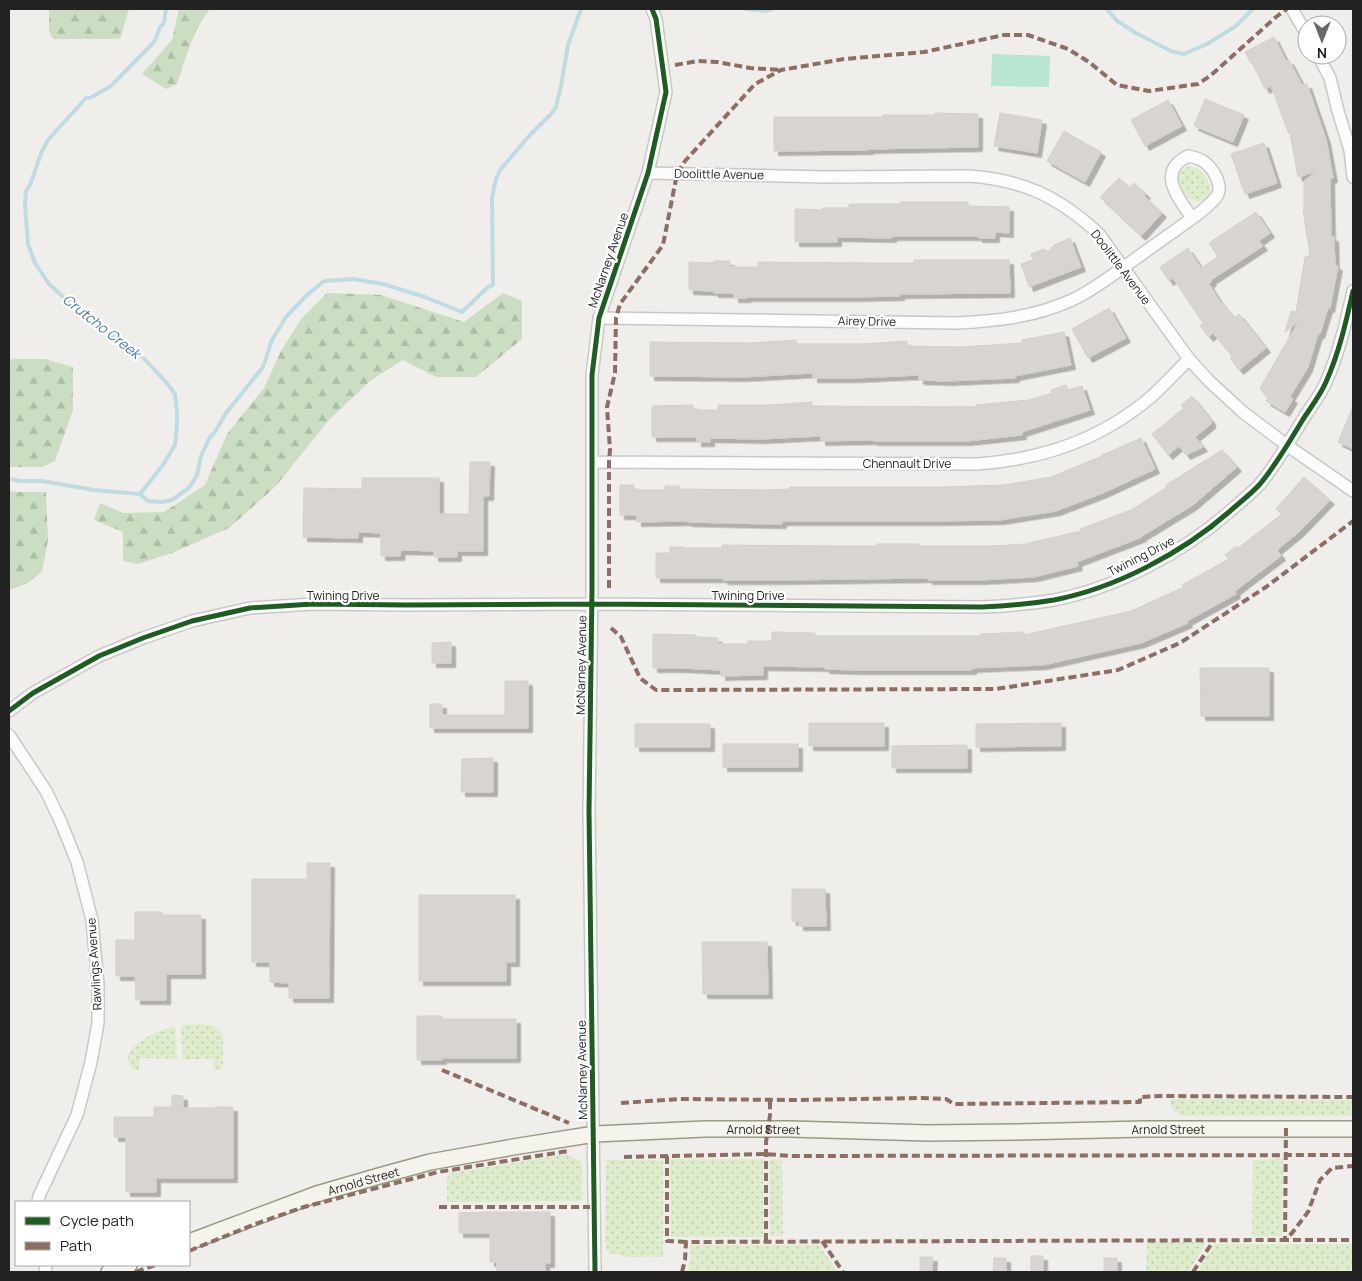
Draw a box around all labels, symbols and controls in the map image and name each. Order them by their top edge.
north arrow [1297,15,1347,65]
text: N [1317,44,1327,63]
street label: Doolittle Avenue [674,165,764,183]
street label: McNarney Avenue [584,210,632,310]
street label: Doolittle Avenue [1087,226,1155,308]
water label: Crutcho Creek [59,290,147,364]
street label: Airey Drive [838,312,896,330]
street label: Chennault Drive [863,455,951,472]
street label: Twining Drive [1105,532,1177,580]
street label: Twining Drive [306,587,380,604]
street label: Twining Drive [711,587,785,604]
street label: McNarney Avenue [572,615,590,715]
street label: Rawlings Avenue [82,917,106,1011]
street label: McNarney Avenue [573,1020,591,1120]
street label: Arnold Street [726,1120,801,1138]
street label: Arnold Street [1131,1121,1205,1138]
street label: Arnold Street [326,1162,401,1199]
legend [15,1201,190,1266]
text: Cycle path [60,1210,134,1231]
text: Path [60,1235,92,1256]

